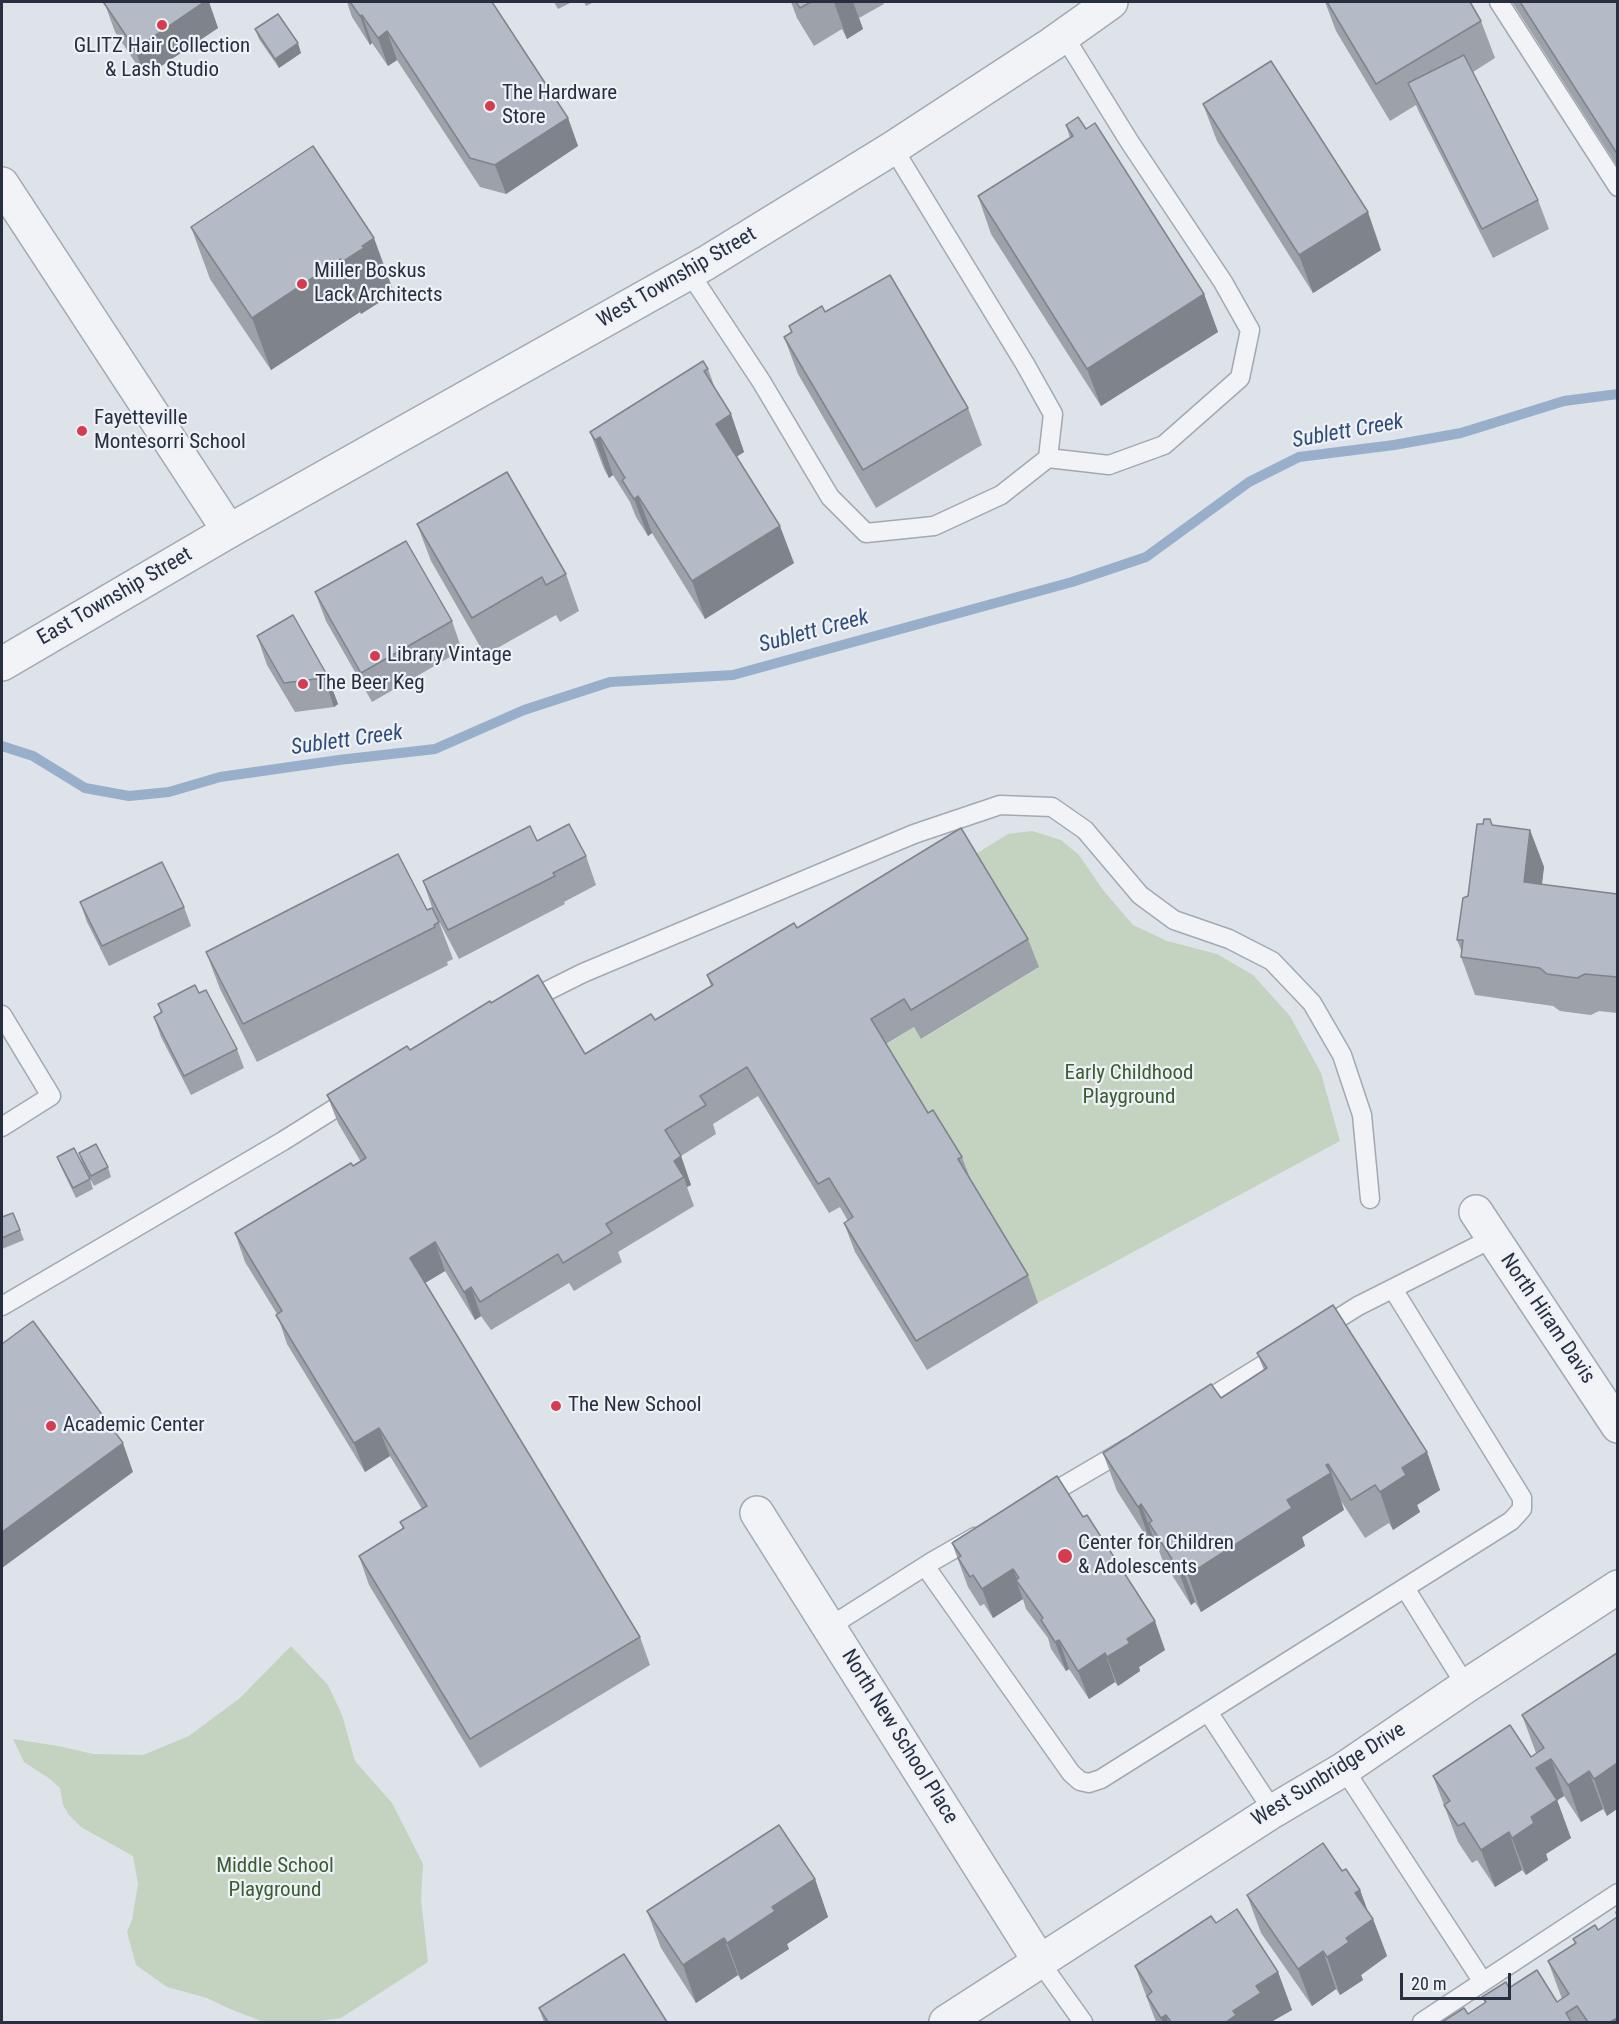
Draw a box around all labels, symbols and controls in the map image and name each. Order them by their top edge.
marker: GLITZ Hair Collection & Lash Studio [155,18,169,32]
place label: GLITZ Hair Collection & Lash Studio [74,34,250,84]
place label: The Hardware Store [502,81,617,131]
marker: The Hardware Store [483,99,497,113]
street label: West Township Street [593,222,761,334]
place label: Miller Boskus Lack Architects [314,259,443,309]
marker: Miller Boskus Lack Architects [295,277,309,291]
place label: Fayetteville Montesorri School [94,406,246,456]
water label: Sublett Creek [1290,409,1406,455]
marker: Fayetteville Montesorri School [75,424,89,438]
street label: East Township Street [33,543,197,651]
water label: Sublett Creek [756,605,872,659]
place label: Library Vintage [387,643,512,669]
marker: Library Vintage [368,649,382,663]
place label: The Beer Keg [315,671,424,697]
marker: The Beer Keg [296,677,310,691]
water label: Sublett Creek [289,720,405,762]
park label: Early Childhood Playground [1064,1061,1194,1111]
street label: North Hiram Davis [1494,1249,1600,1389]
place label: The New School [568,1393,702,1419]
marker: The New School [549,1399,563,1413]
place label: Academic Center [63,1413,205,1439]
marker: Academic Center [44,1419,58,1433]
place label: Center for Children & Adolescents [1078,1531,1234,1581]
marker: Center for Children & Adolescents [1056,1547,1074,1565]
street label: North New School Place [835,1645,963,1829]
street label: West Sunbridge Drive [1248,1718,1410,1832]
park label: Middle School Playground [216,1854,334,1904]
scale bar [1403,1961,1514,1999]
text: 20 m [1411,1973,1446,1994]

